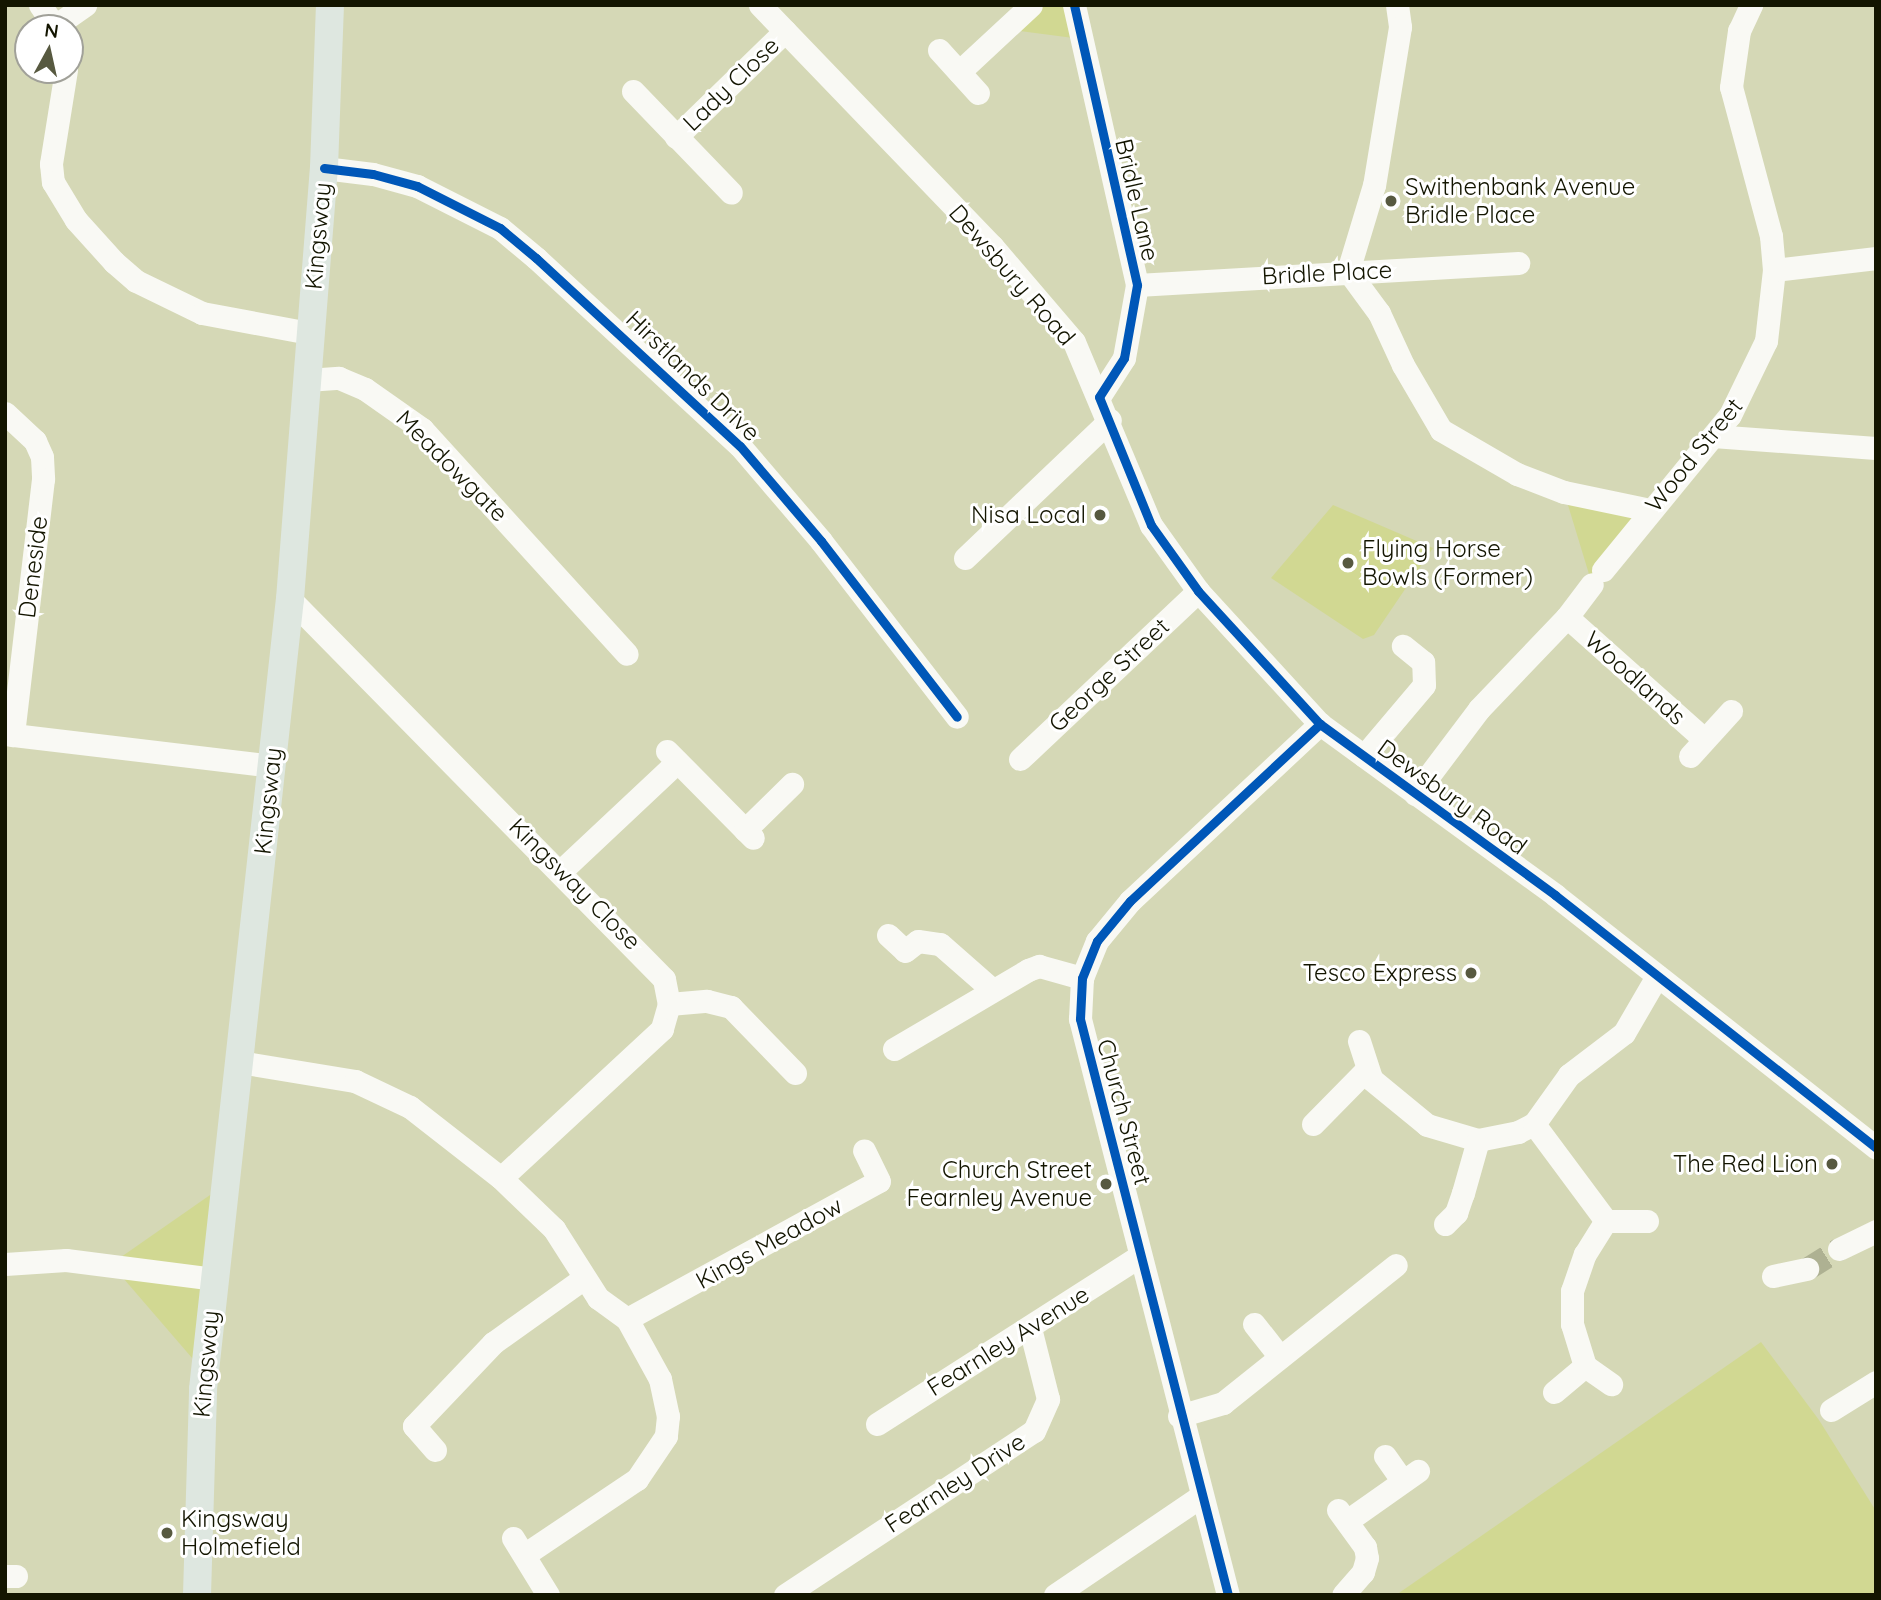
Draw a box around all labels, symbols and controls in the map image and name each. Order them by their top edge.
north arrow [14,14,84,84]
text: N [43,17,60,43]
street label: Lady Close [677,31,785,137]
street label: Bridle Lane [1109,136,1165,264]
place label: Swithenbank Avenue Bridle Place [1405,173,1635,229]
street label: Kingsway [299,181,337,291]
marker: Swithenbank Avenue Bridle Place [1383,193,1399,209]
street label: Dewsbury Road [943,199,1081,351]
street label: Bridle Place [1261,255,1393,291]
street label: Hirstlands Drive [620,305,766,447]
street label: Wood Street [1639,392,1749,518]
street label: Meadowgate [390,404,514,528]
place label: Nisa Local [971,501,1086,529]
marker: Nisa Local [1092,507,1108,523]
street label: Deneside [12,514,54,620]
place label: Flying Horse Bowls (Former) [1362,535,1533,591]
marker: Flying Horse Bowls (Former) [1340,555,1356,571]
street label: George Street [1043,612,1175,738]
street label: Woodlands [1579,625,1691,731]
street label: Dewsbury Road [1372,733,1532,861]
street label: Kingsway [248,746,288,856]
street label: Kingsway Close [503,812,647,956]
place label: Tesco Express [1303,959,1457,987]
marker: Tesco Express [1463,965,1479,981]
street label: Church Street [1091,1036,1157,1188]
place label: The Red Lion [1673,1150,1818,1178]
place label: Church Street Fearnley Avenue [906,1156,1092,1212]
marker: The Red Lion [1824,1156,1840,1172]
marker: Church Street Fearnley Avenue [1098,1176,1114,1192]
street label: Kings Meadow [691,1191,847,1295]
street label: Fearnley Avenue [922,1280,1094,1402]
street label: Kingsway [187,1309,225,1419]
street label: Fearnley Drive [880,1427,1030,1539]
place label: Kingsway Holmefield [181,1505,301,1561]
marker: Kingsway Holmefield [159,1525,175,1541]

